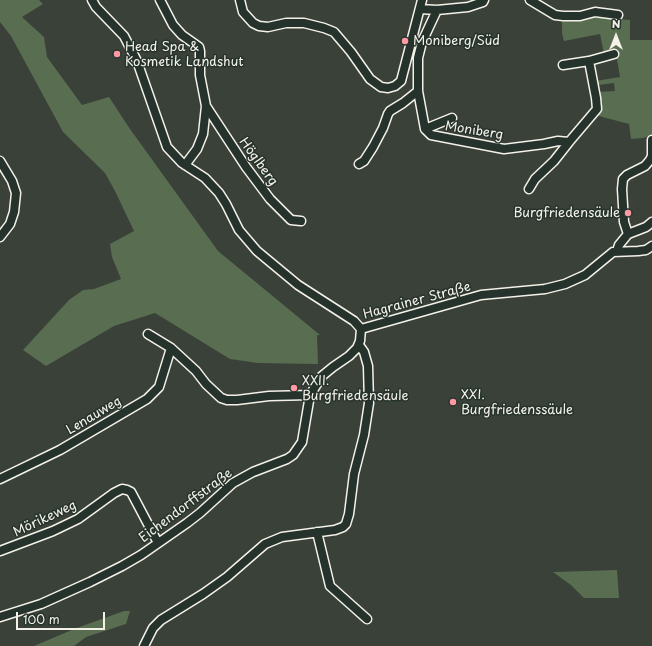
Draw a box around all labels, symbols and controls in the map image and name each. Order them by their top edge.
text: N [612,15,620,32]
north arrow [596,16,636,56]
place label: Moniberg/Süd [413,33,500,49]
marker: Moniberg/Süd [400,36,410,46]
place label: Head Spa & Kosmetik Landshut [125,39,243,70]
marker: Head Spa & Kosmetik Landshut [112,49,122,59]
street label: Moniberg [444,119,504,143]
street label: Höglberg [235,135,281,189]
place label: Burgfriedensäule [513,205,620,221]
marker: Burgfriedensäule [623,208,633,218]
street label: Hagrainer Straße [361,279,473,323]
place label: XXII. Burgfriedensäule [302,373,409,404]
marker: XXII. Burgfriedensäule [289,383,299,393]
place label: XXI. Burgfriedenssäule [461,387,573,418]
street label: Lenauweg [64,394,124,438]
marker: XXI. Burgfriedenssäule [448,397,458,407]
street label: Eichendorffstraße [136,466,236,546]
street label: Mörikeweg [11,498,79,540]
scale bar [18,604,107,630]
text: 100 m [23,610,60,628]

